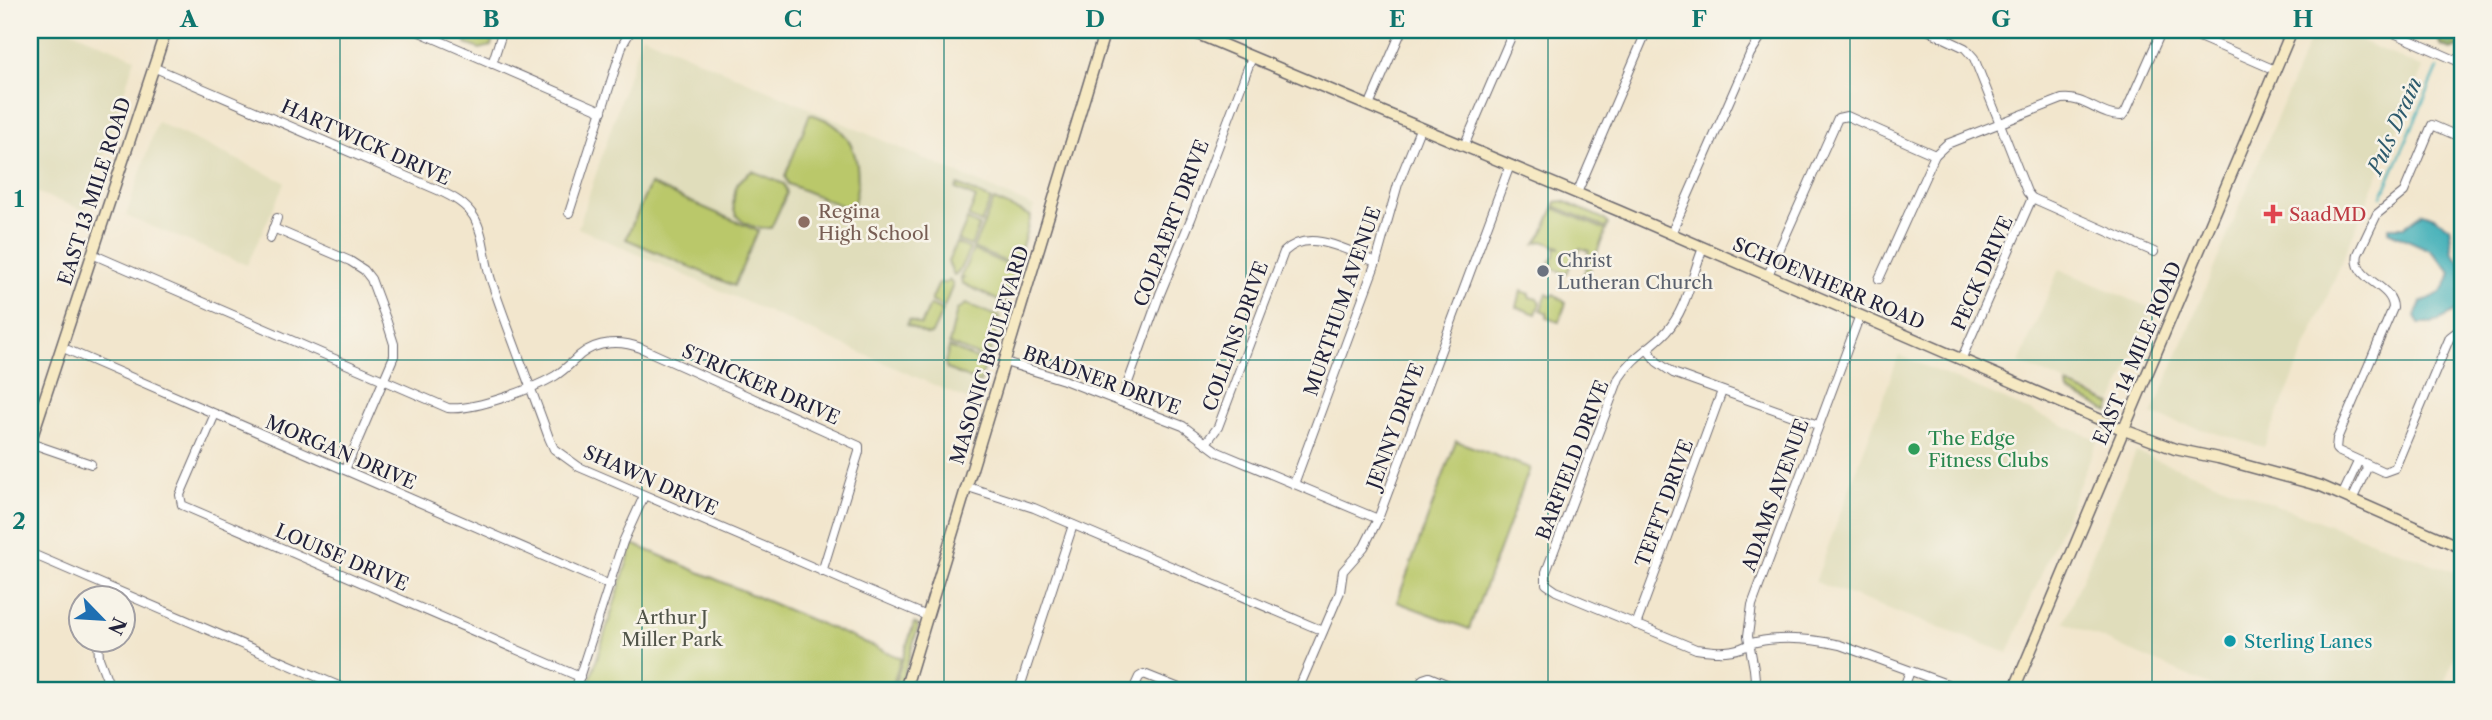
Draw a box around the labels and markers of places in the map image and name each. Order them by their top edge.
place label: Regina High School [818,200,930,245]
place label: SaadMD [2289,203,2366,226]
marker: SaadMD [2263,204,2283,224]
marker: Regina High School [796,214,812,230]
place label: Christ Lutheran Church [1557,249,1713,294]
marker: Christ Lutheran Church [1535,263,1551,279]
place label: The Edge Fitness Clubs [1928,427,2049,472]
marker: The Edge Fitness Clubs [1906,441,1922,457]
place label: Sterling Lanes [2244,630,2372,653]
marker: Sterling Lanes [2222,633,2238,649]

